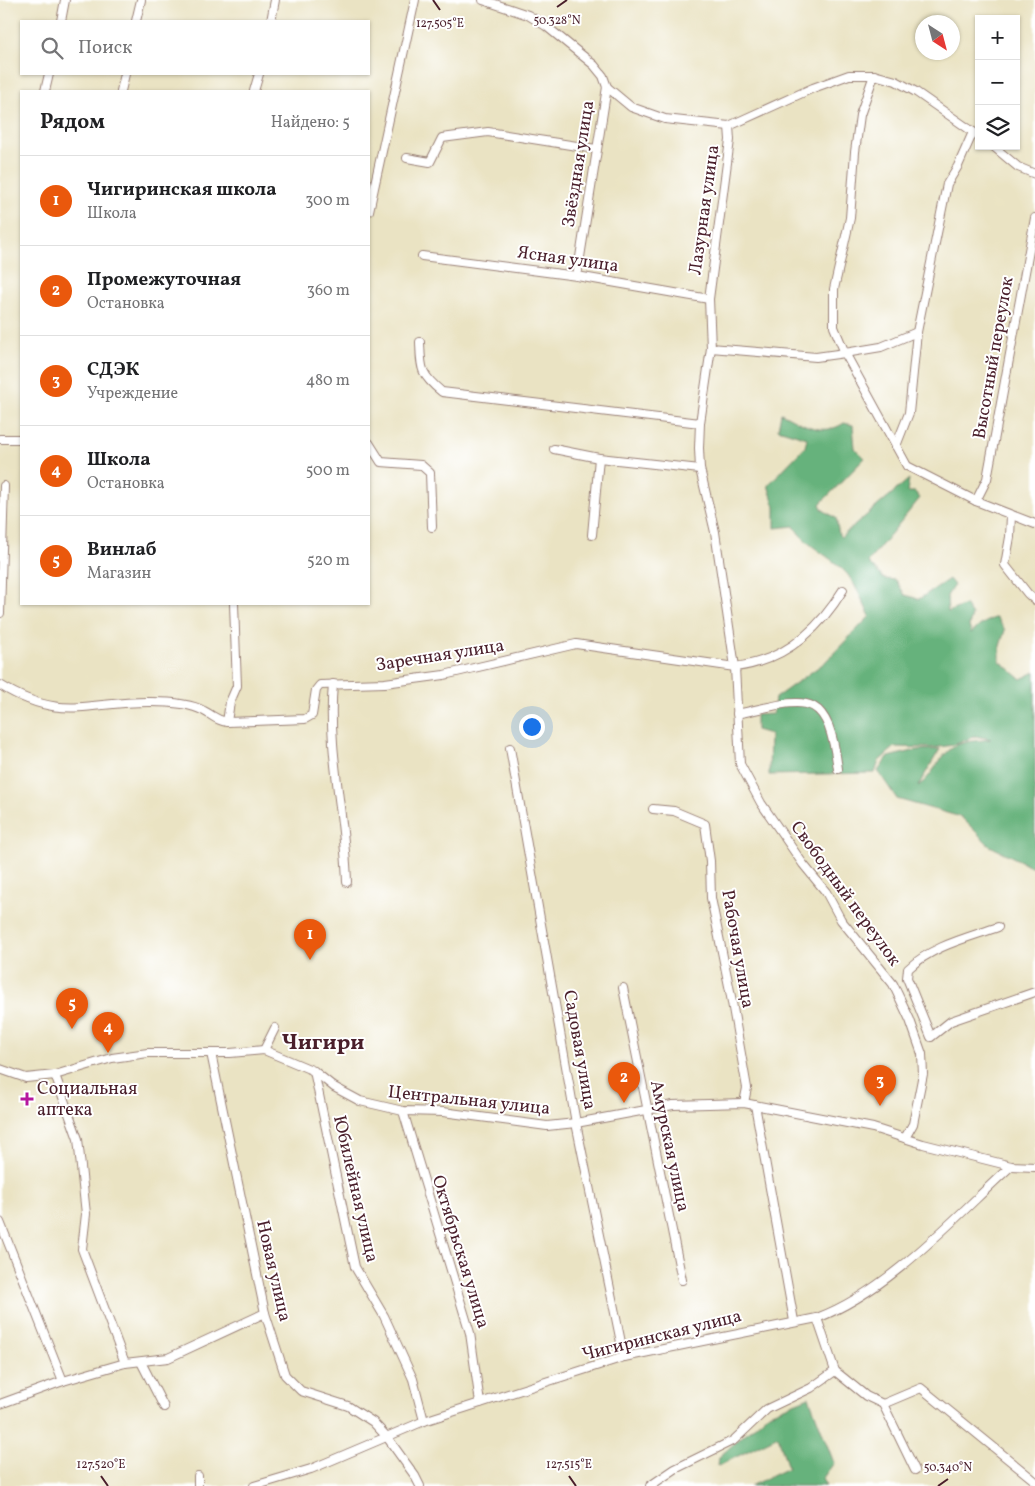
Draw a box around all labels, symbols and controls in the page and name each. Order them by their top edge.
text: 50.328°N [533,13,581,29]
north arrow [915,15,960,60]
map controls [975,15,1020,150]
button: + [975,15,1020,60]
text: 127.505°E [416,16,464,32]
search box [20,20,370,75]
icon: search [38,34,66,62]
text: Поиск [78,35,132,61]
button: − [975,60,1020,105]
street label: Звёздная улица [557,99,601,229]
button: layers [975,105,1020,150]
text: Рядом [40,108,105,137]
text: Найдено: 5 [271,112,350,134]
street label: Лазурная улица [683,143,727,277]
text: Чигиринская школа [87,177,277,203]
text: 1 [53,190,59,212]
text: 300 m [305,190,350,212]
text: Школа [87,203,137,225]
street label: Ясная улица [516,241,620,279]
text: Промежуточная [87,267,241,293]
street label: Высотный переулок [967,274,1021,441]
text: 2 [52,280,60,302]
text: 360 m [307,280,350,302]
text: Остановка [87,293,165,315]
text: СДЭК [87,357,139,383]
text: 3 [52,370,60,392]
text: 480 m [306,370,350,392]
text: Учреждение [87,383,178,405]
text: Школа [87,447,151,473]
text: 4 [51,460,61,482]
text: 500 m [306,460,350,482]
text: Остановка [87,473,165,495]
text: Винлаб [87,537,157,563]
text: 5 [52,550,60,572]
text: 520 m [307,550,350,572]
text: Магазин [87,563,151,585]
street label: Заречная улица [374,634,506,678]
your location [519,714,545,740]
street label: Свободный переулок [784,816,906,972]
street label: Рабочая улица [714,888,760,1010]
pin: 1 [294,919,326,960]
pin: 5 [56,988,88,1029]
street label: Садовая улица [556,988,602,1112]
pin: 4 [92,1012,124,1053]
district label: Чигири [281,1028,365,1059]
pin: 2 [608,1062,640,1103]
pin: 3 [864,1065,896,1106]
place label: Социальная аптека [37,1077,137,1123]
street label: Амурская улица [643,1078,695,1214]
street label: Центральная улица [387,1080,551,1122]
marker: Социальная аптека [21,1093,33,1105]
street label: Юбилейная улица [326,1113,384,1265]
street label: Октябрьская улица [425,1172,495,1332]
street label: Новая улица [249,1218,297,1324]
street label: Чигиринская улица [580,1304,745,1368]
text: 127.520°E [77,1457,125,1473]
text: 127.515°E [546,1457,592,1473]
text: 50.340°N [924,1460,972,1476]

